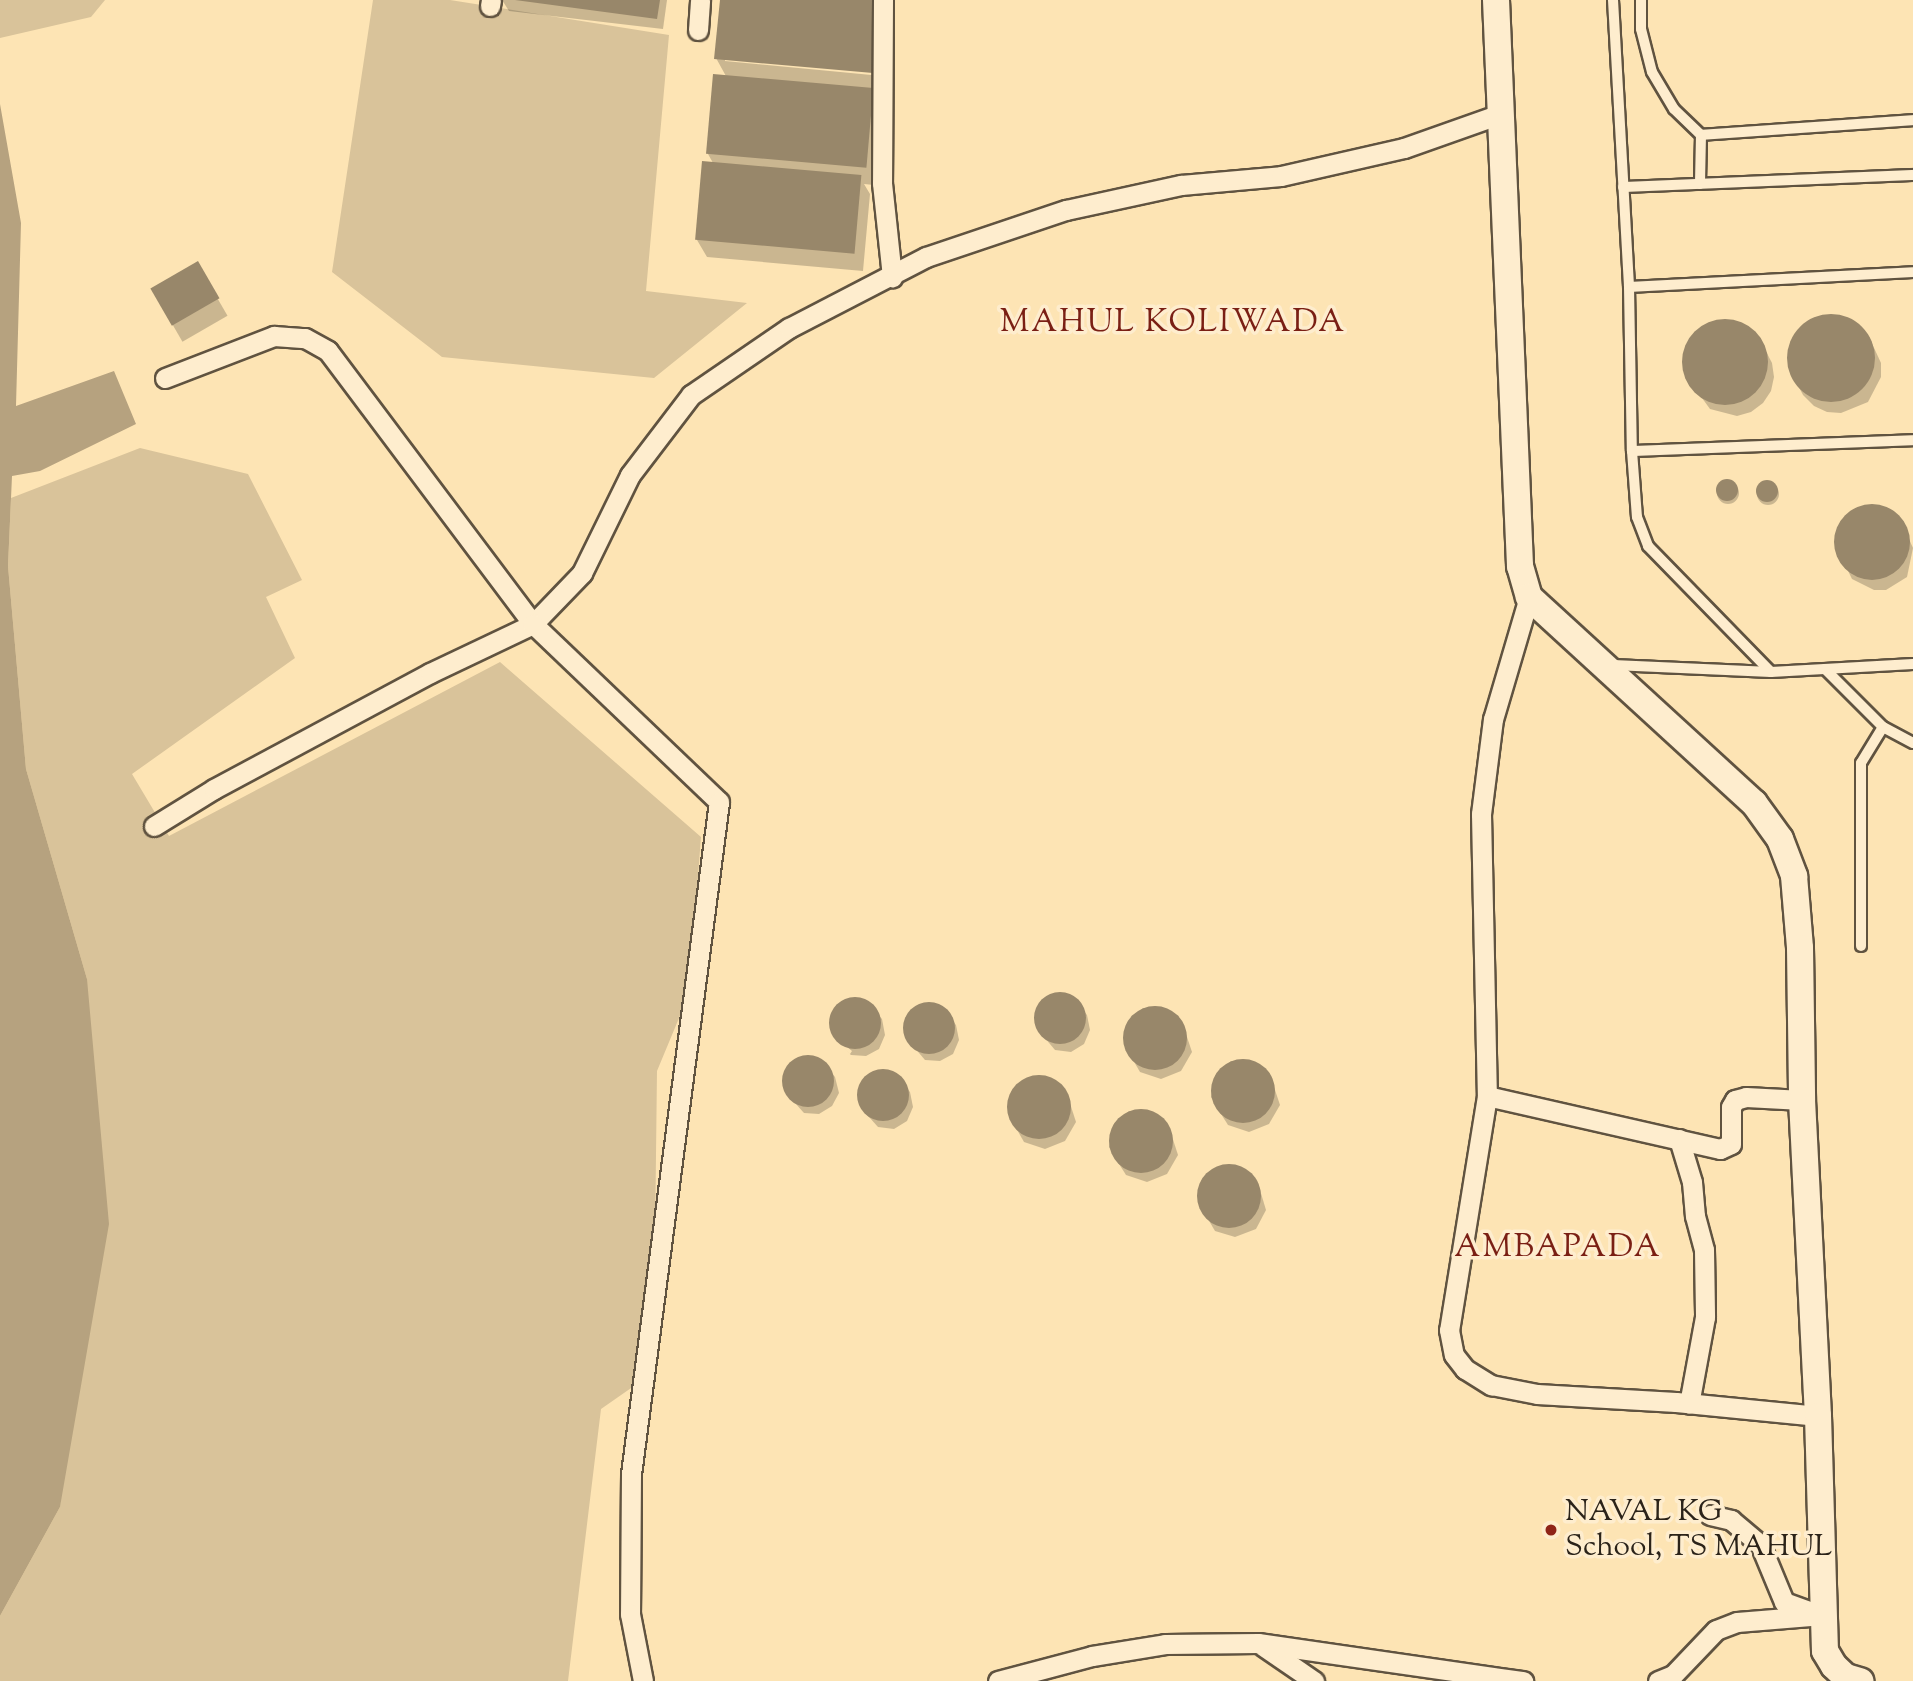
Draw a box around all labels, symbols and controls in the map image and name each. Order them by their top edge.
district label: MAHUL KOLIWADA [1002,304,1344,342]
district label: AMBAPADA [1455,1229,1661,1267]
place label: NAVAL KG School, TS MAHUL [1565,1495,1832,1566]
marker: NAVAL KG School, TS MAHUL [1543,1522,1559,1538]

